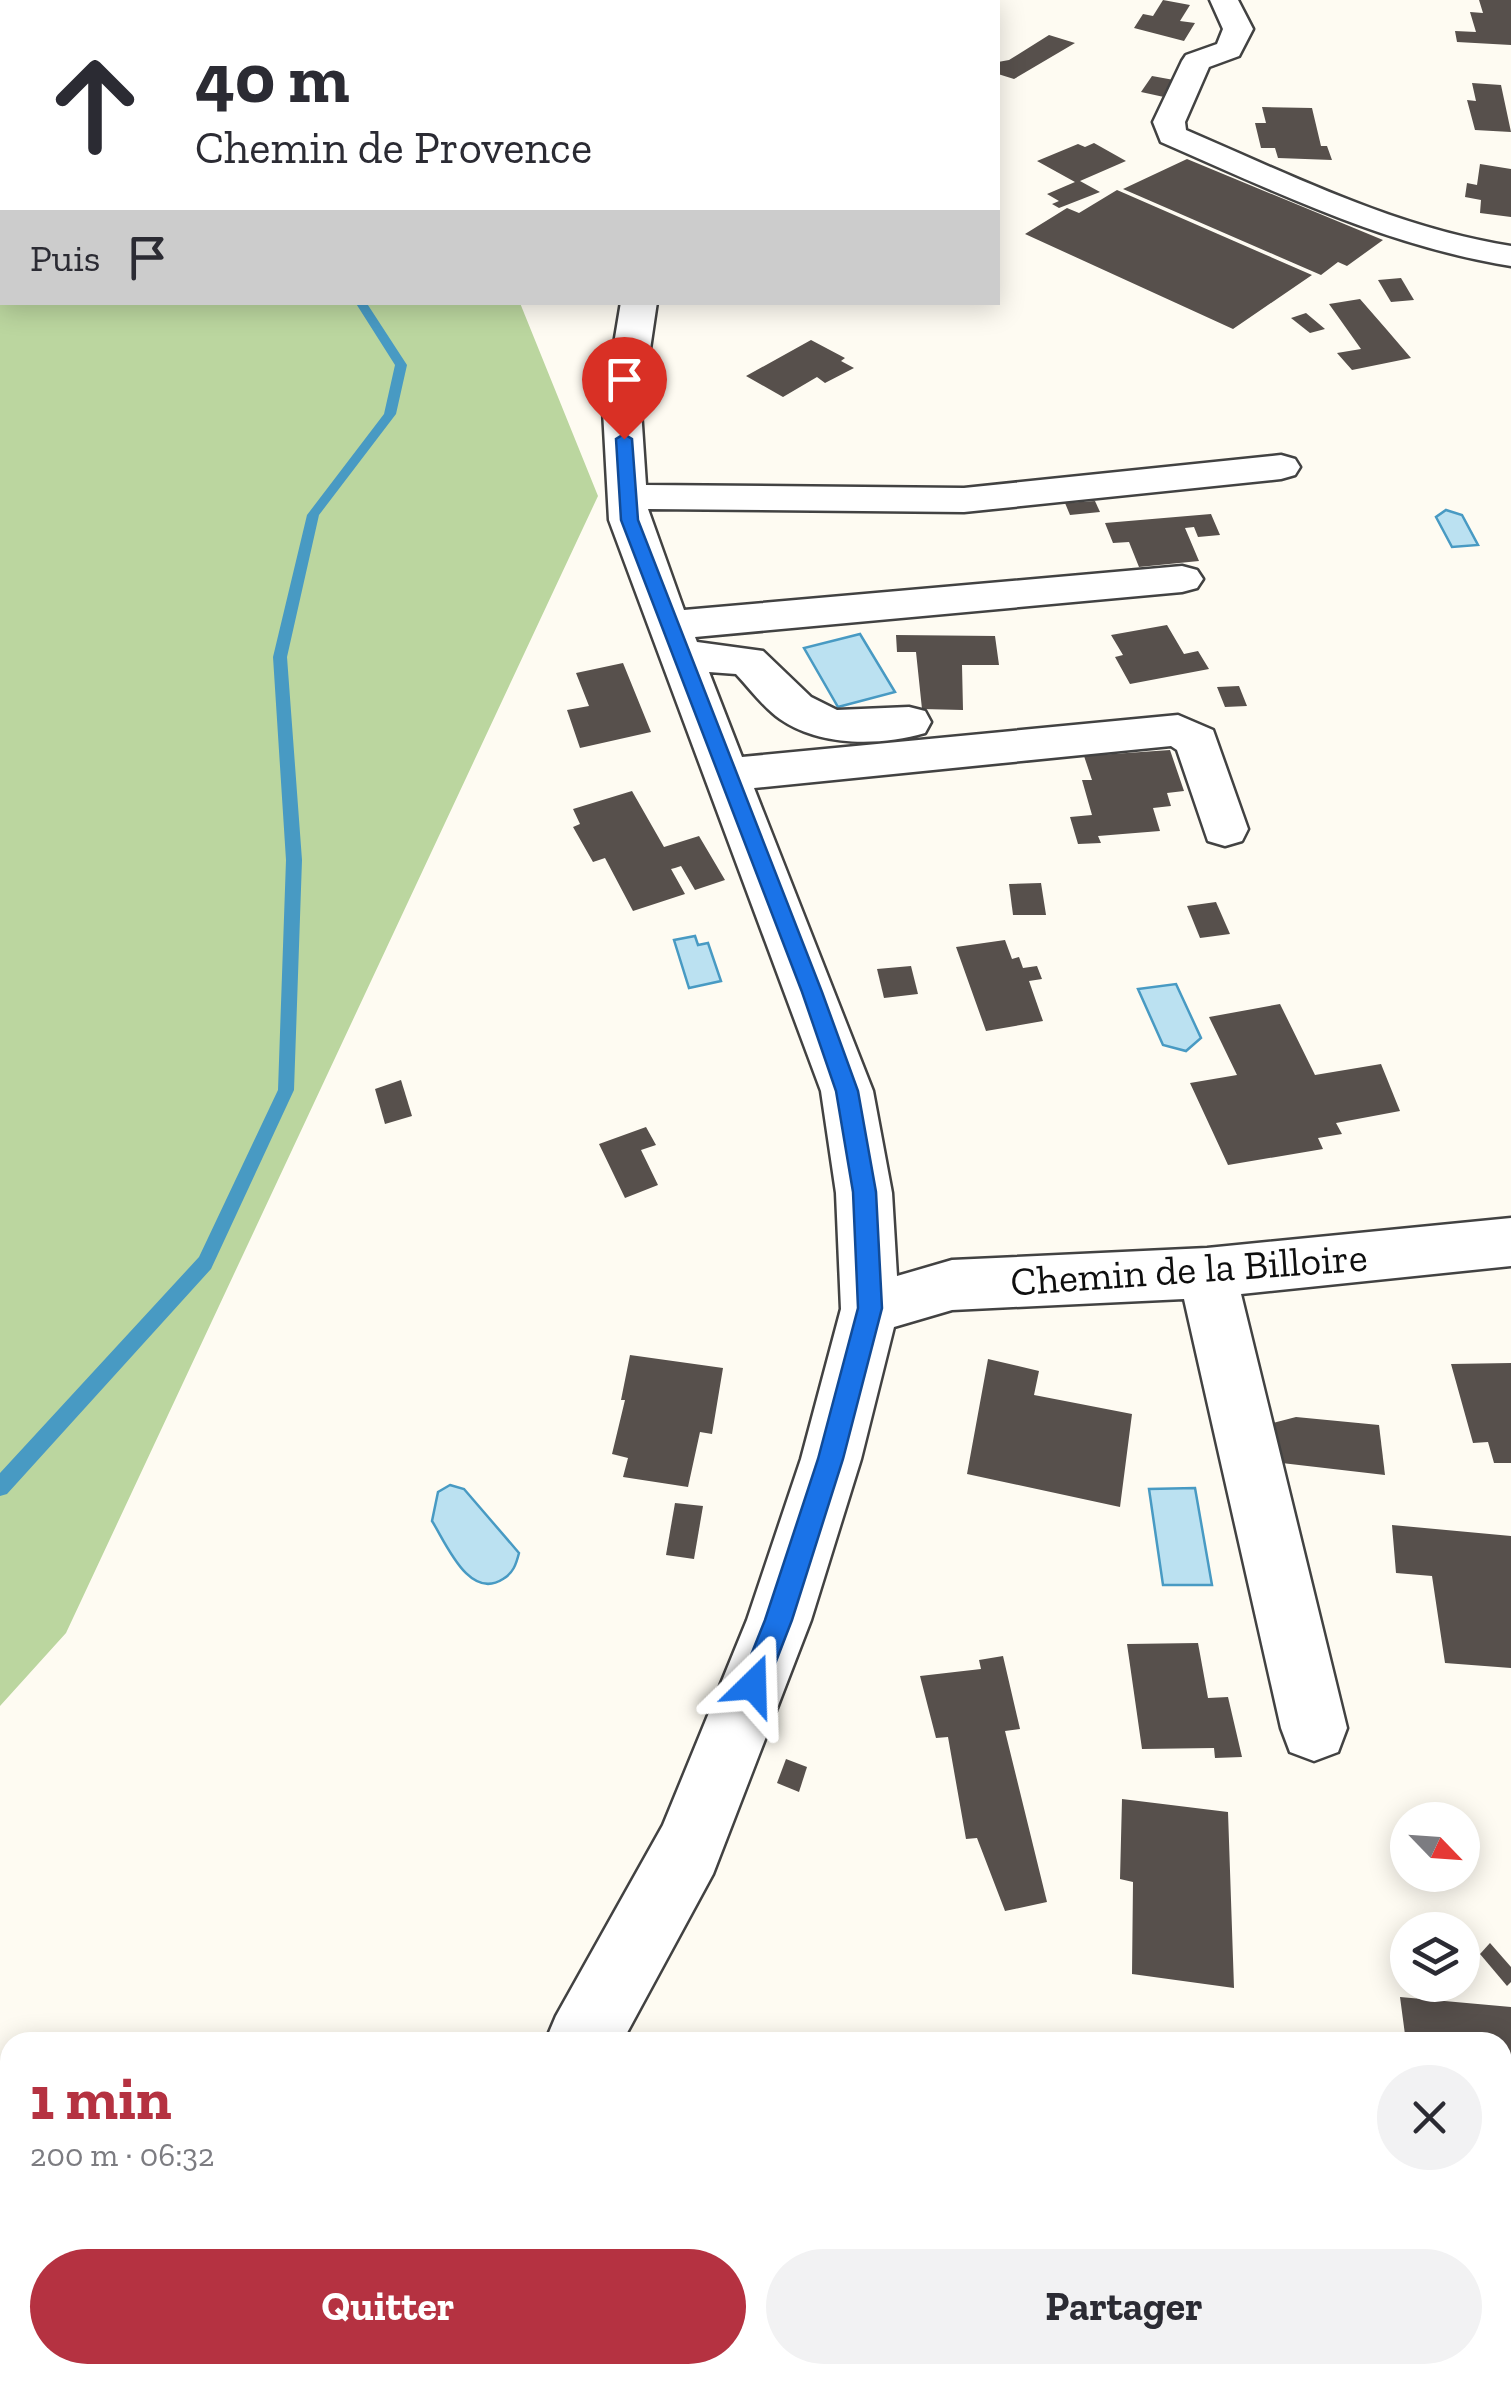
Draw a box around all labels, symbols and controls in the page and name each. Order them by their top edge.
text: 40 m [195,36,350,120]
icon: ahead [30,40,160,170]
text: Chemin de Provence [195,121,592,175]
icon: arrive [120,230,175,285]
text: Puis [30,235,100,281]
pin [582,337,667,440]
icon: arrive [597,352,652,407]
street label: Chemin de la Billoire [1009,1233,1369,1305]
position arrow [701,1633,805,1737]
north arrow [1390,1802,1480,1892]
map controls [1390,1802,1480,2002]
button: layers [1390,1912,1480,2002]
text: 1 min [30,2062,172,2134]
button: close [1377,2065,1482,2170]
text: 200 m · 06:32 [30,2136,214,2174]
button: Quitter [30,2249,746,2364]
button: Partager [766,2249,1482,2364]

